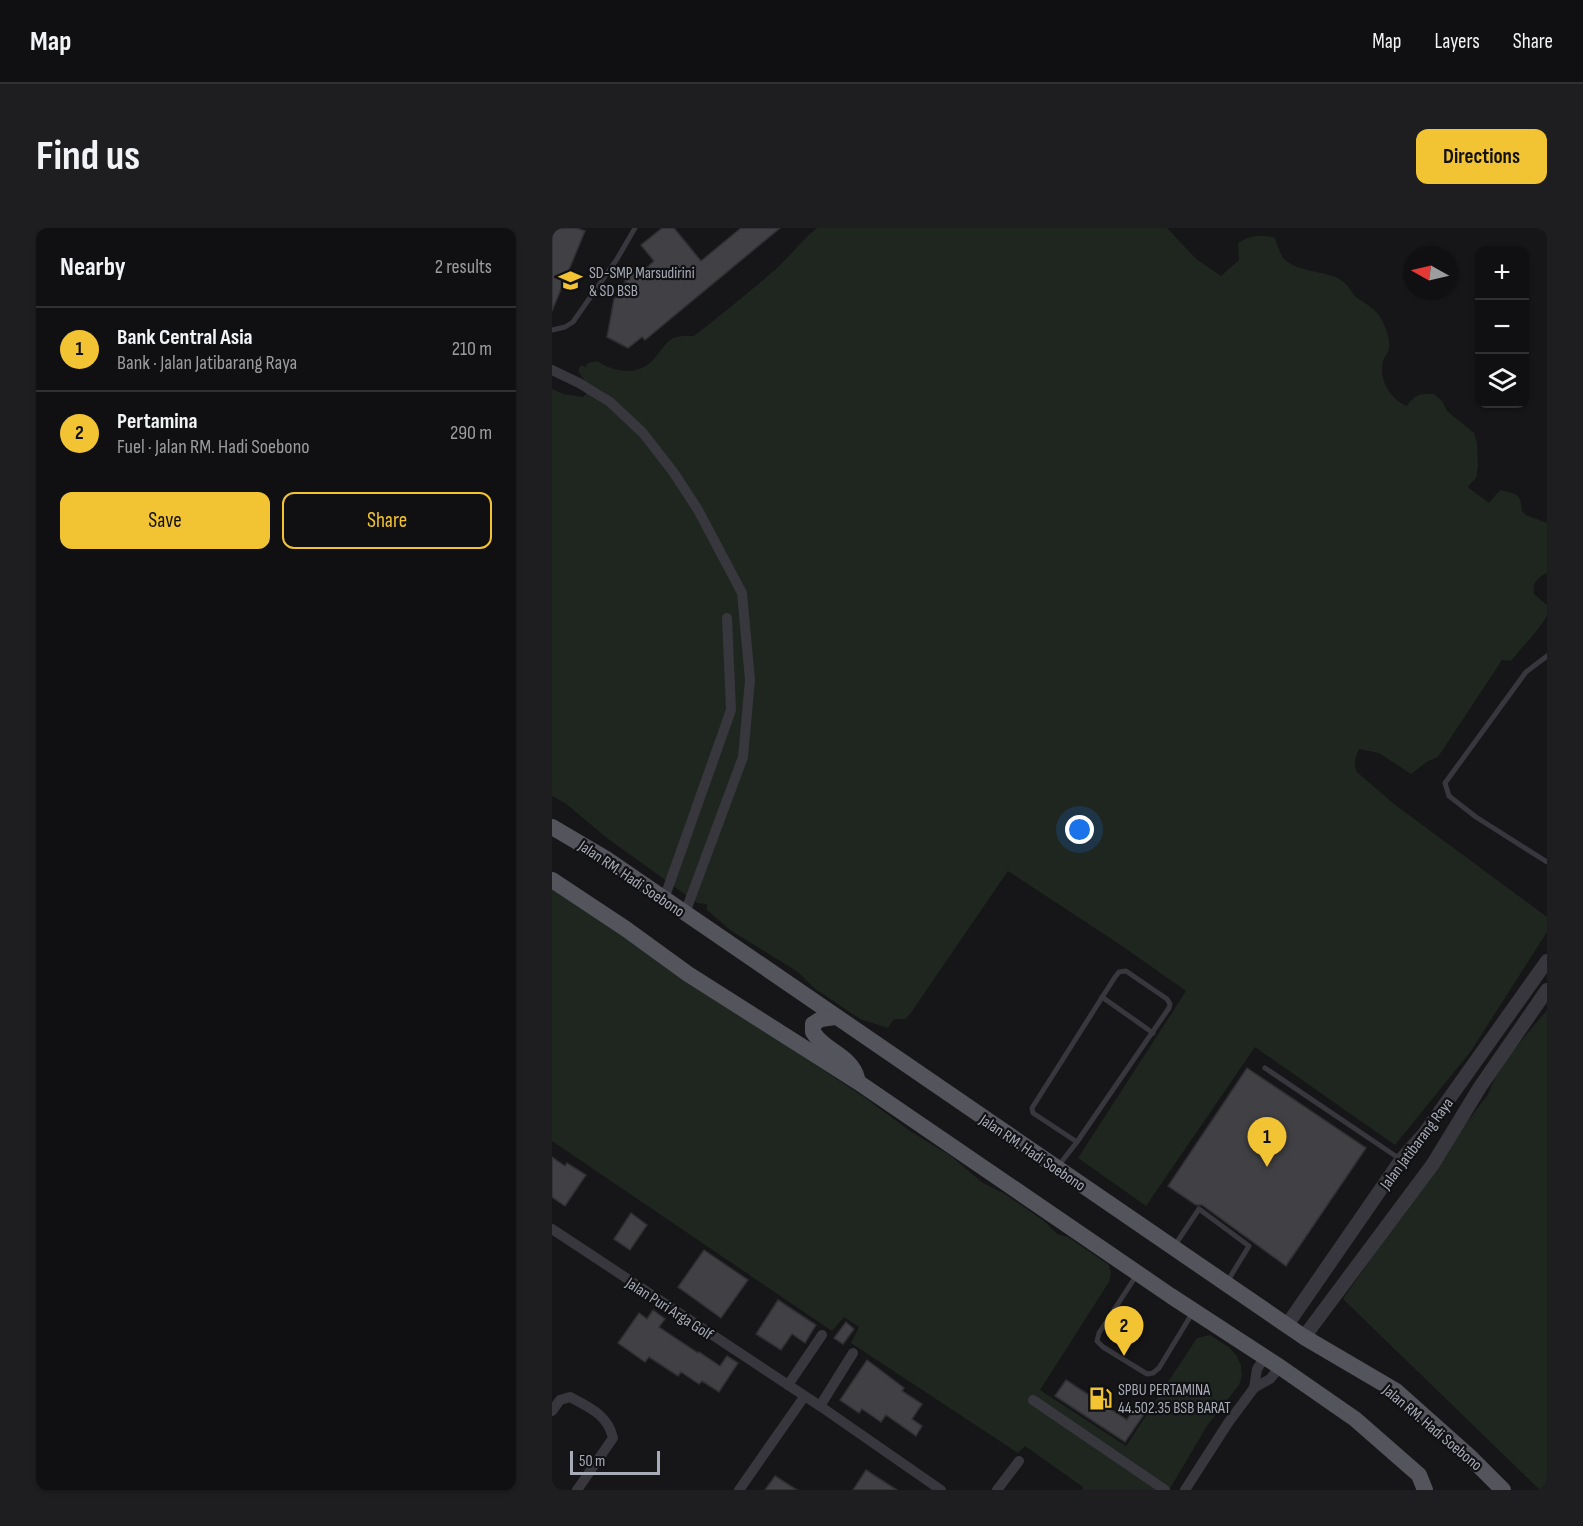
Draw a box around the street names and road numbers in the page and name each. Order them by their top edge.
street label: Jalan RM. Hadi Soebono [574,836,688,922]
street label: Jalan Jatibarang Raya [1376,1094,1458,1194]
street label: Jalan RM. Hadi Soebono [975,1110,1089,1196]
street label: Jalan Puri Arga Golf [621,1274,717,1345]
street label: Jalan RM. Hadi Soebono [1378,1381,1485,1475]

